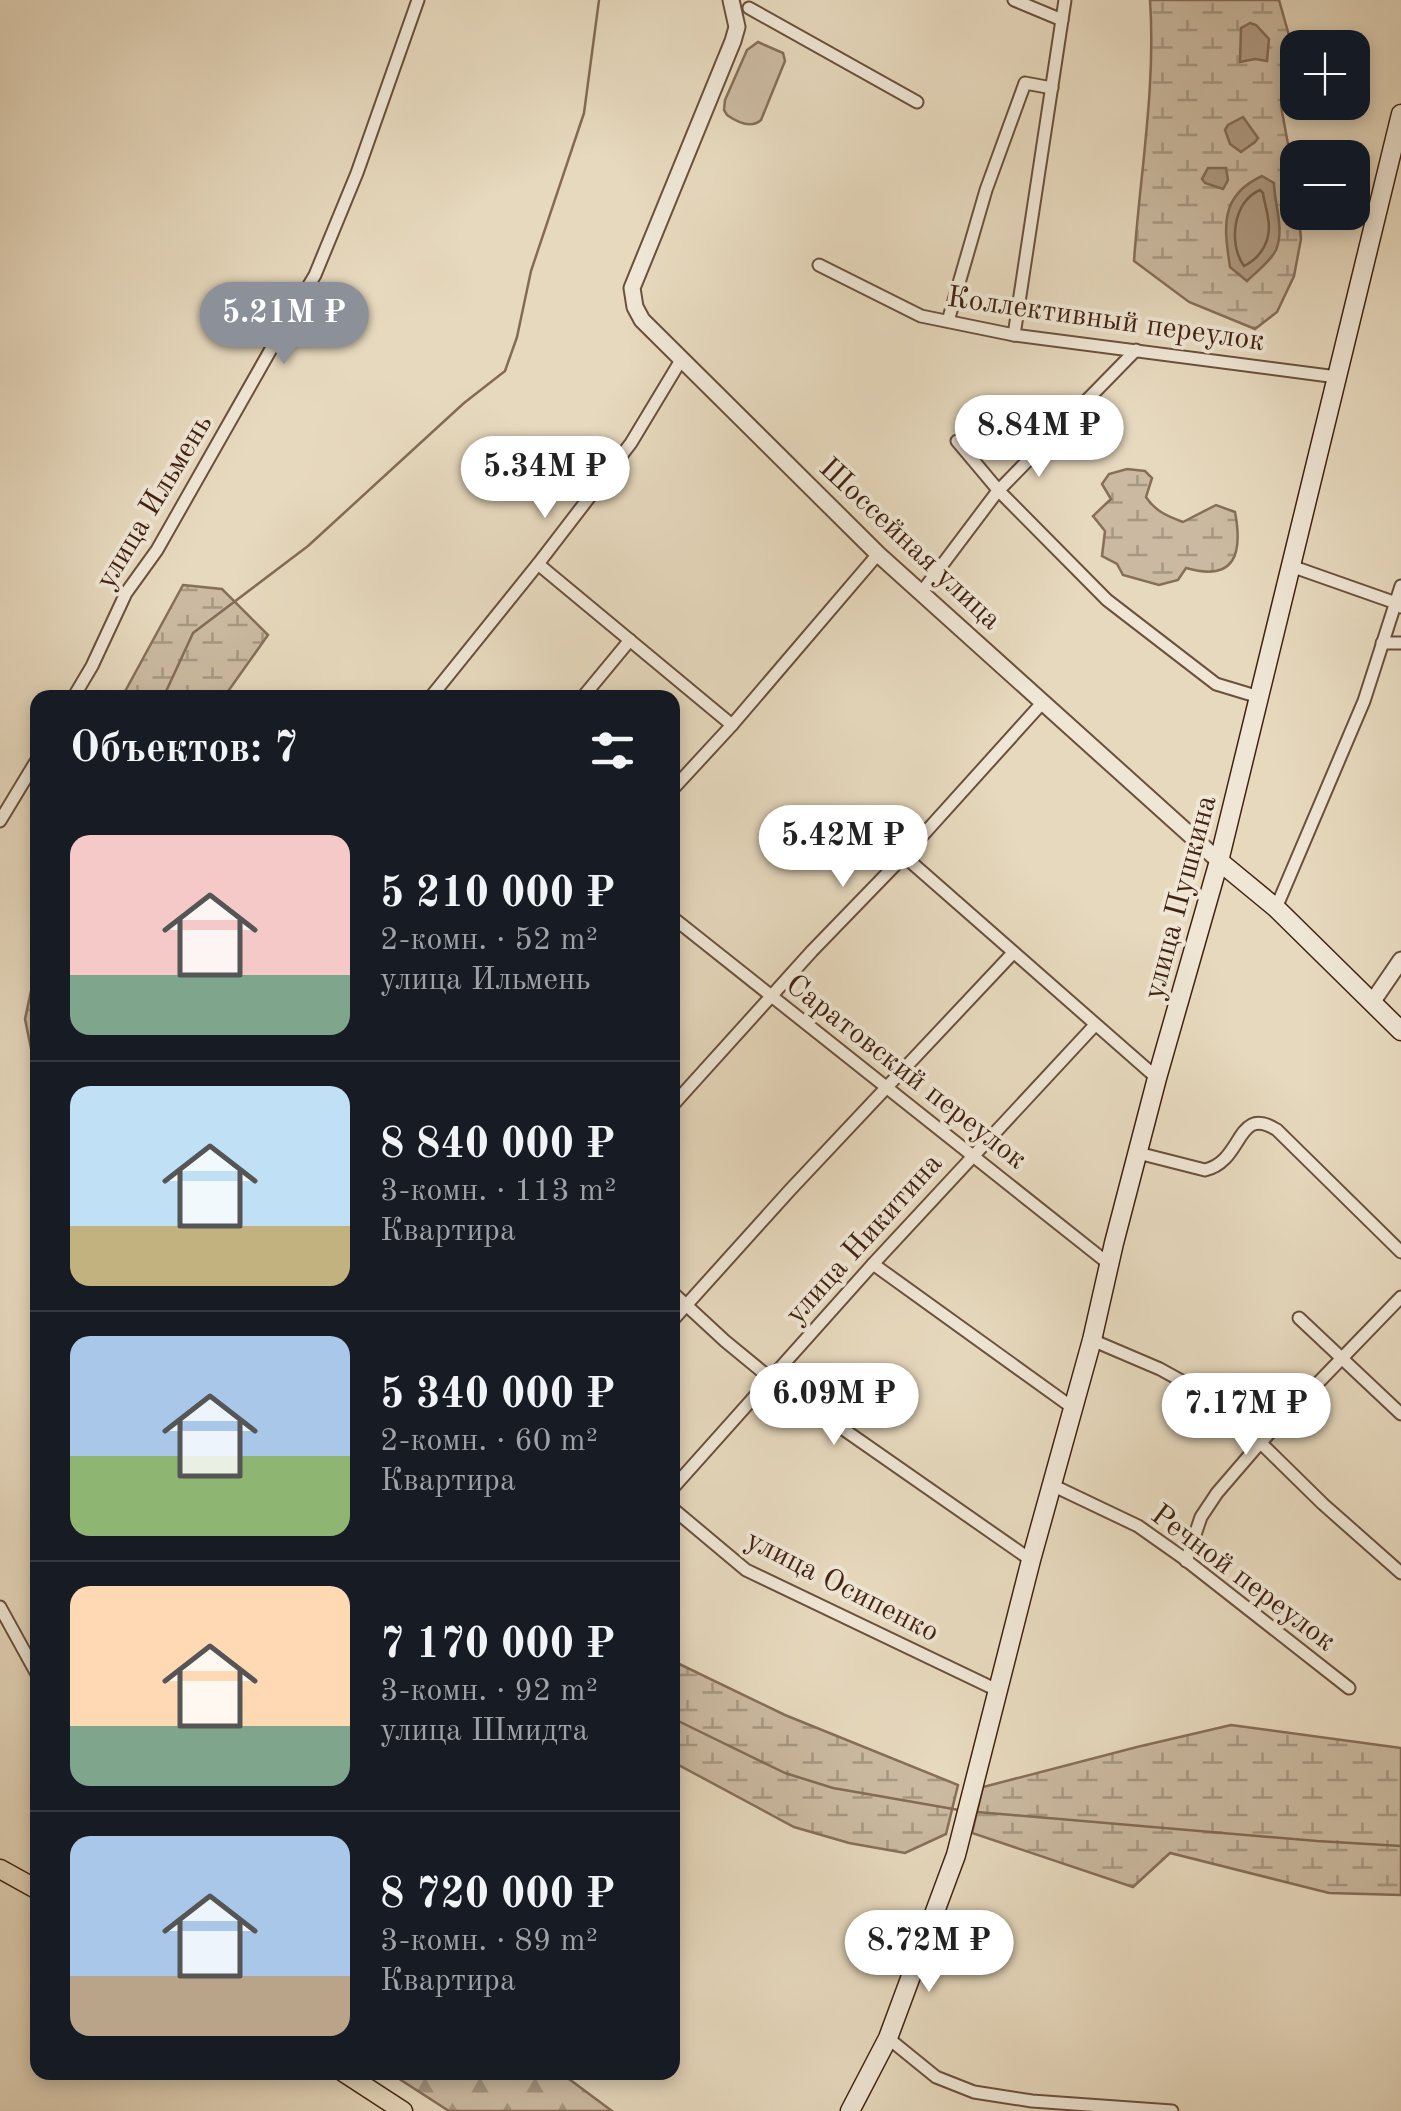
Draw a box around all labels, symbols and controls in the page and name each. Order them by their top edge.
map controls [1280,30,1370,230]
button: + [1280,30,1370,120]
button: − [1280,140,1370,230]
pin: 5.21M ₽ [192,282,376,367]
street label: Коллективный переулок [945,283,1266,357]
text: 5.21M ₽ [222,298,346,330]
pin: 8.84M ₽ [947,395,1131,480]
street label: улица Ильмень [91,410,218,594]
text: 8.84M ₽ [977,411,1101,443]
pin: 5.34M ₽ [453,436,637,521]
text: 5.34M ₽ [483,452,607,484]
street label: Шоссейная улица [813,453,1006,636]
icon: filters [585,723,640,778]
text: Объектов: 7 [70,729,298,771]
street label: улица Пушкина [1139,792,1223,1003]
pin: 5.42M ₽ [751,805,935,890]
text: 5.42M ₽ [781,821,905,853]
text: 5 210 000 ₽ [380,874,615,916]
icon: home [150,875,270,995]
text: 2-комн. · 52 m² [380,925,598,957]
text: улица Ильмень [380,965,590,997]
street label: Саратовский переулок [780,970,1032,1176]
text: 8 840 000 ₽ [380,1125,615,1167]
icon: home [150,1126,270,1246]
street label: улица Никитина [781,1148,949,1330]
text: 3-комн. · 113 m² [380,1176,616,1208]
text: Квартира [380,1216,516,1248]
pin: 6.09M ₽ [742,1363,926,1448]
pin: 7.17M ₽ [1154,1373,1338,1458]
text: 5 340 000 ₽ [380,1375,615,1417]
icon: home [150,1376,270,1496]
text: 6.09M ₽ [772,1379,896,1411]
text: 7.17M ₽ [1184,1389,1308,1421]
text: 2-комн. · 60 m² [380,1426,598,1458]
text: Квартира [380,1466,516,1498]
street label: Речной переулок [1145,1500,1341,1657]
street label: улица Осипенко [741,1525,943,1648]
text: 7 170 000 ₽ [380,1625,615,1667]
icon: home [150,1626,270,1746]
text: 3-комн. · 92 m² [380,1676,598,1708]
text: улица Шмидта [380,1716,588,1748]
text: 8 720 000 ₽ [380,1875,615,1917]
icon: home [150,1876,270,1996]
pin: 8.72M ₽ [837,1910,1021,1995]
text: 3-комн. · 89 m² [380,1926,598,1958]
text: 8.72M ₽ [867,1926,991,1958]
text: Квартира [380,1966,516,1998]

